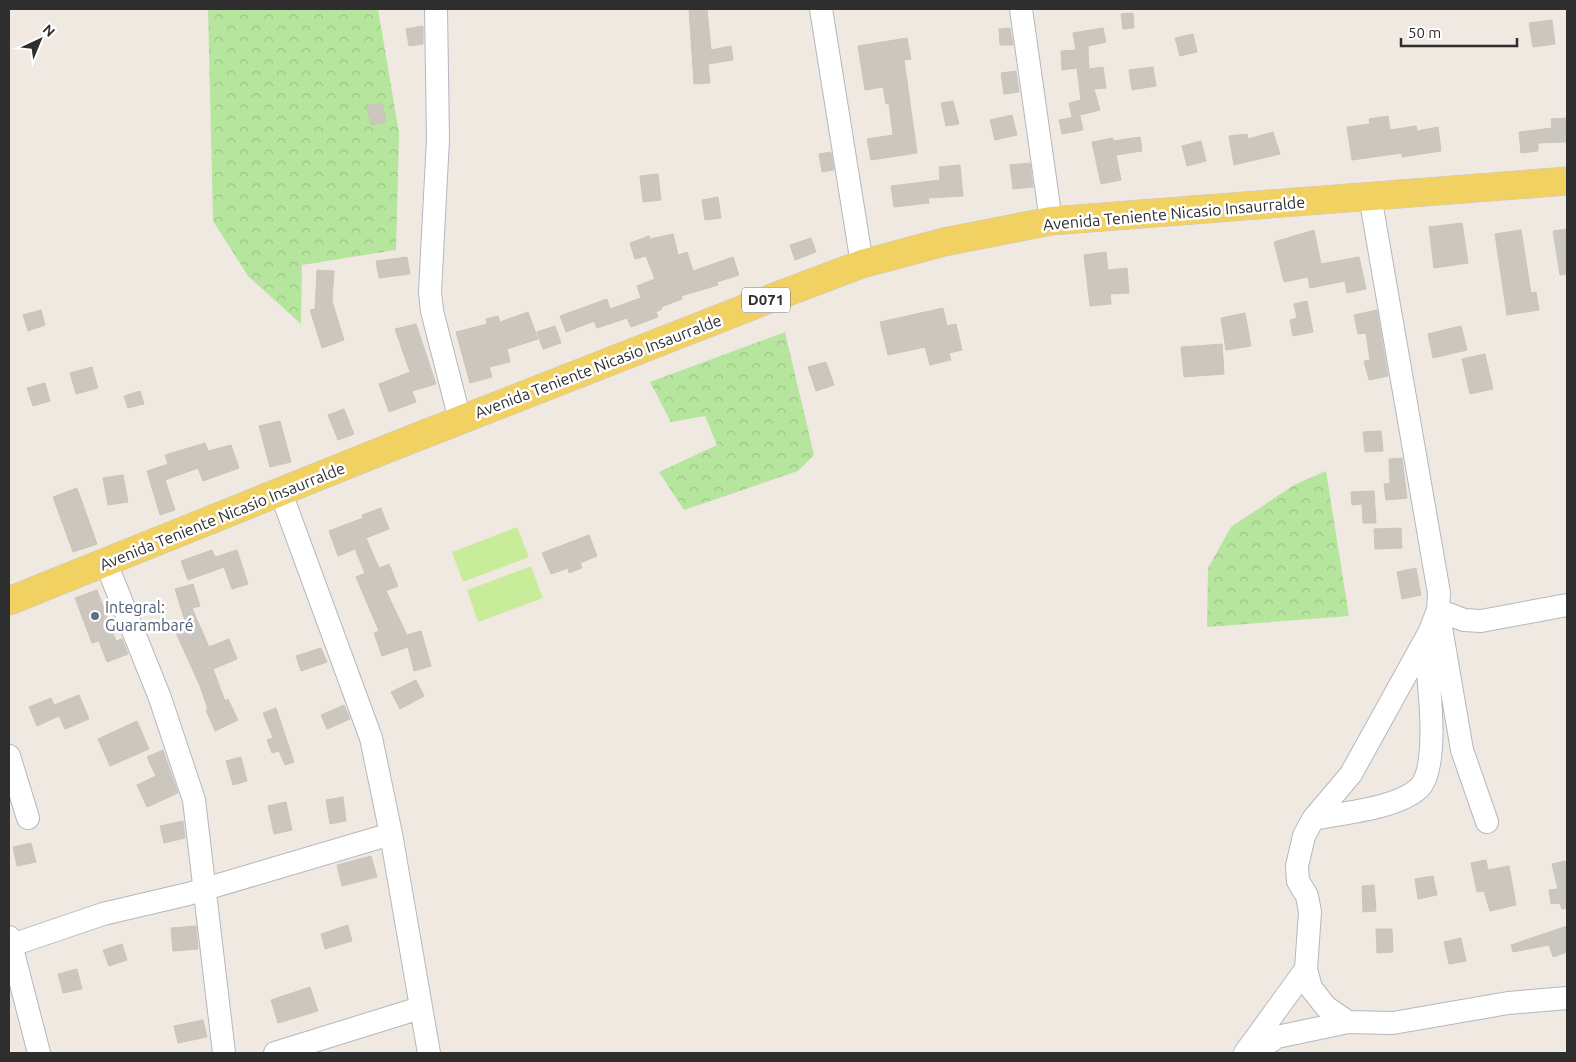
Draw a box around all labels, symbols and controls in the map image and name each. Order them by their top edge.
north arrow [15,15,65,65]
scale bar [1401,15,1517,47]
text: N [40,21,58,40]
text: 50 m [1408,24,1441,41]
street label: Avenida Teniente Nicasio Insaurralde [1042,193,1306,233]
road number: D071 [742,288,790,312]
street label: Avenida Teniente Nicasio Insaurralde [472,311,724,421]
street label: Avenida Teniente Nicasio Insaurralde [97,458,347,574]
place label: Integral: Guarambaré [105,598,194,634]
marker: Integral: Guarambaré [89,610,101,622]

